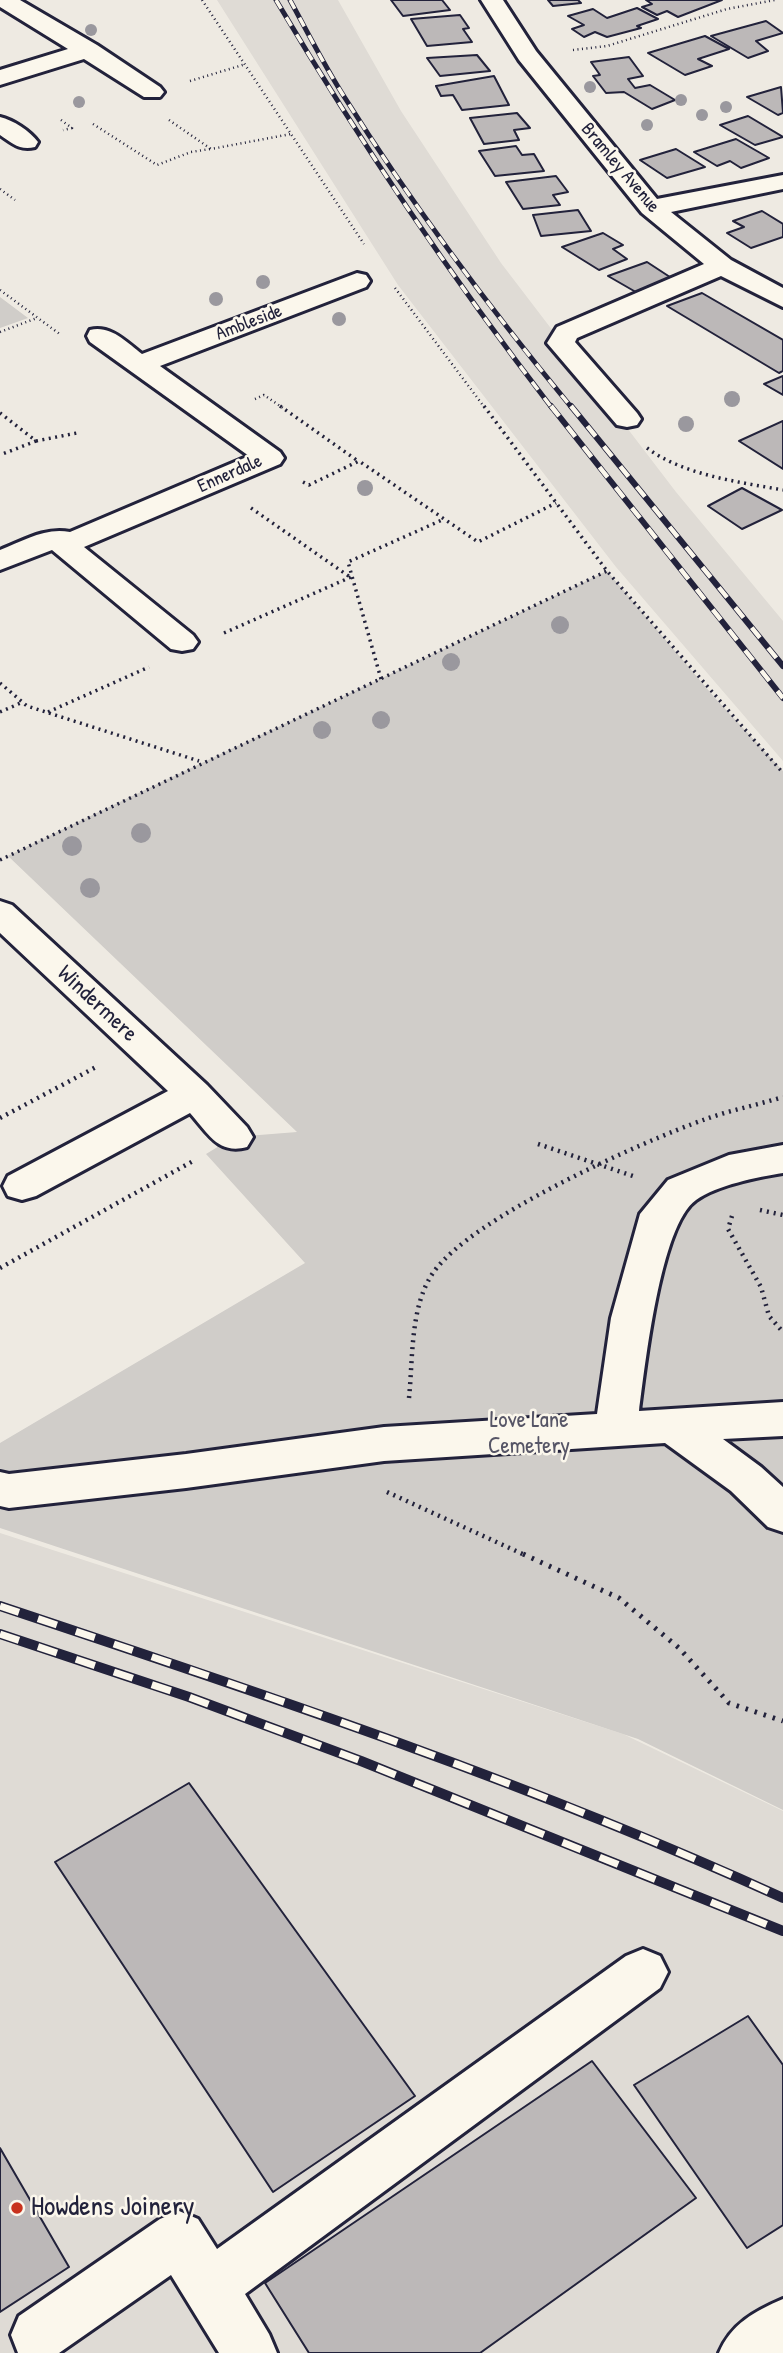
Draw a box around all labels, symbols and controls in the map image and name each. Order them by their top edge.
street label: Bramley Avenue [576,118,664,218]
street label: Ambleside [213,300,285,346]
street label: Ennerdale [194,450,266,498]
street label: Windermere [51,960,143,1048]
park label: Love Lane Cemetery [488,1407,570,1461]
place label: Howdens Joinery [31,2191,195,2225]
marker: Howdens Joinery [9,2200,25,2216]

